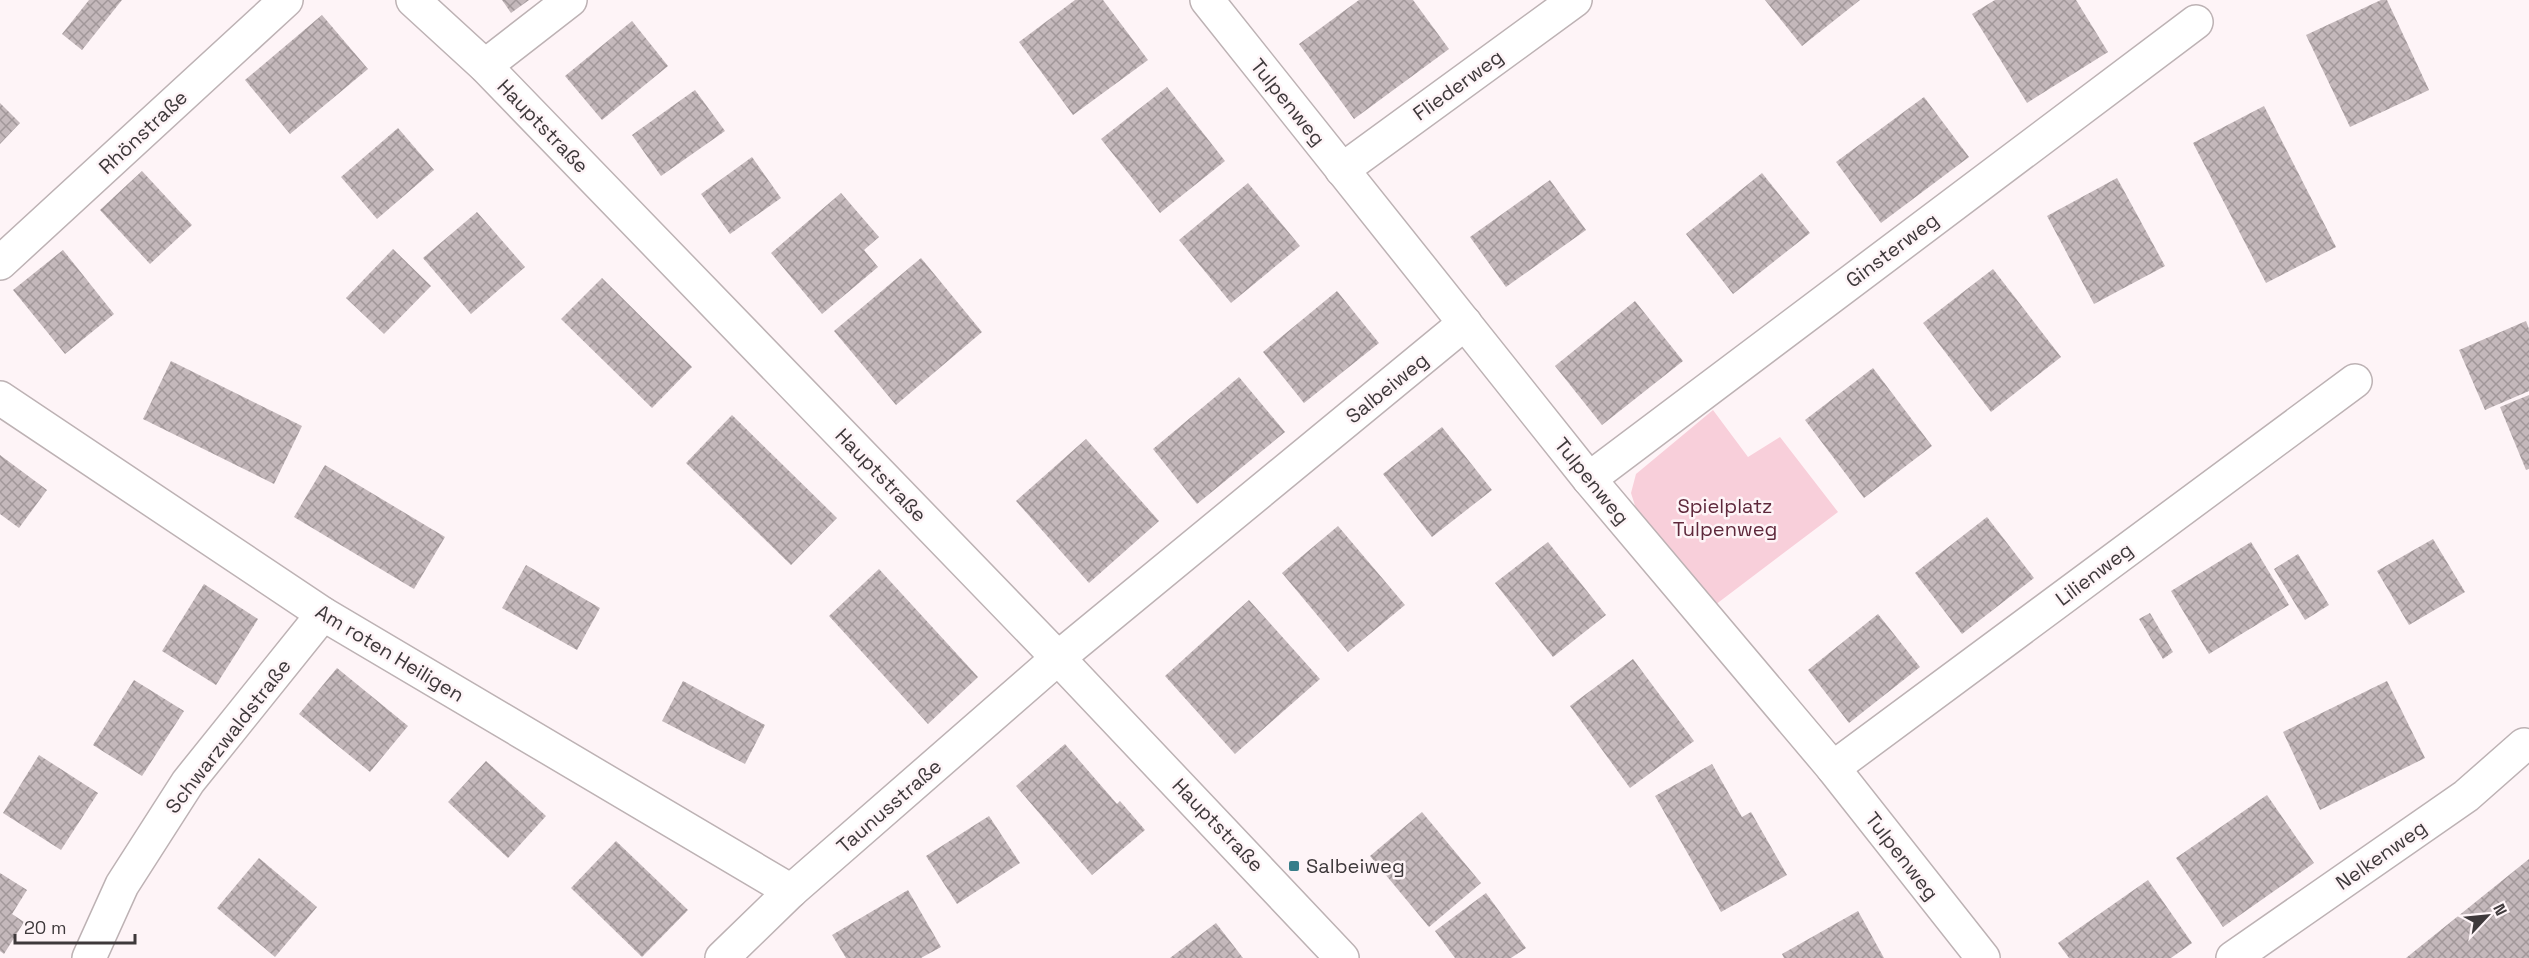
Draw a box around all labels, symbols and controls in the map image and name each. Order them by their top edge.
street label: Fliederweg [1408,44,1508,126]
street label: Tulpenweg [1245,53,1331,151]
street label: Hauptstraße [492,73,594,179]
street label: Rhönstraße [93,84,193,180]
street label: Ginsterweg [1840,207,1944,293]
street label: Salbeiweg [1340,347,1434,429]
street label: Hauptstraße [830,422,932,528]
street label: Tulpenweg [1549,432,1635,530]
park label: Spielplatz Tulpenweg [1673,493,1777,542]
street label: Lilienweg [2050,536,2138,612]
street label: Am roten Heiligen [311,598,469,708]
street label: Schwarzwaldstraße [159,653,297,819]
street label: Taunusstraße [831,753,947,859]
street label: Hauptstraße [1167,772,1269,878]
street label: Tulpenweg [1860,807,1944,905]
street label: Nelkenweg [2331,814,2431,896]
place label: Salbeiweg [1306,853,1405,879]
marker: Salbeiweg [1287,859,1301,873]
north arrow [2457,886,2517,946]
text: N [2488,900,2512,919]
scale bar [15,907,135,945]
text: 20 m [24,916,67,939]

